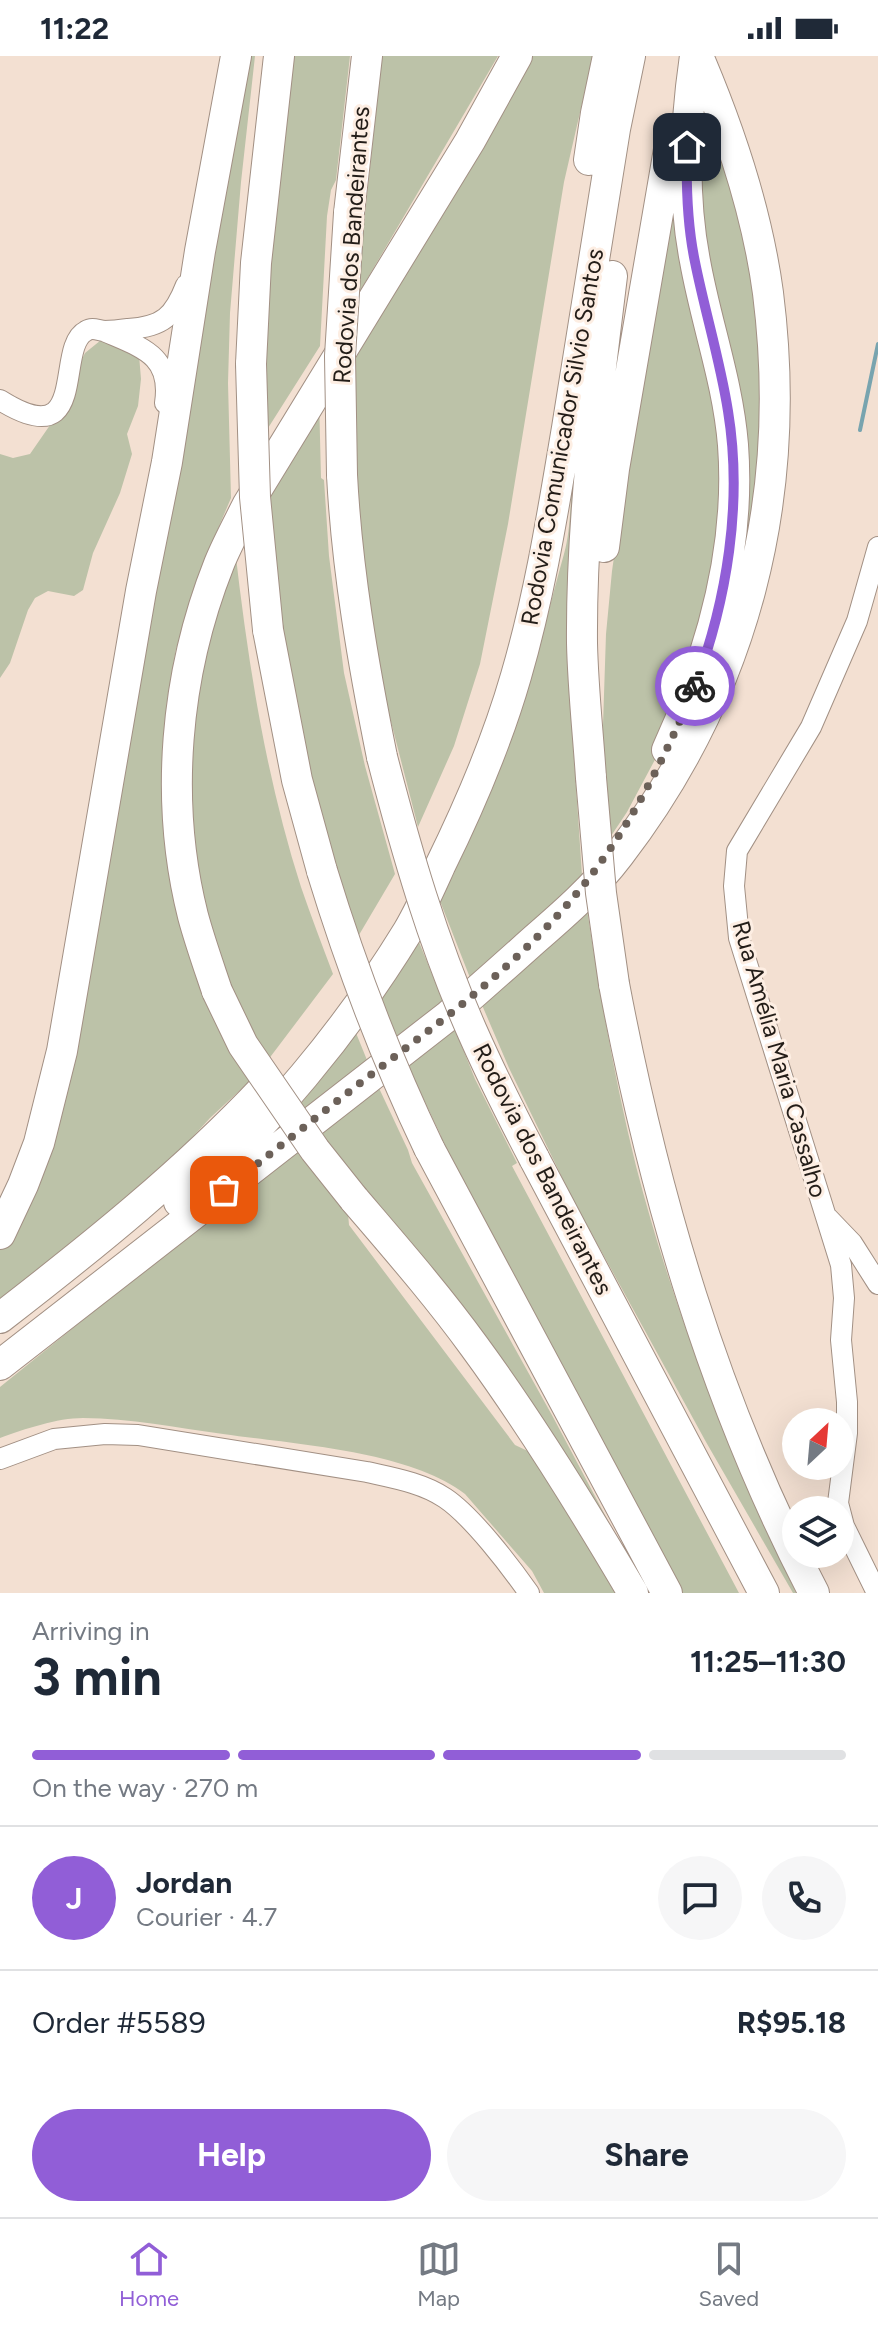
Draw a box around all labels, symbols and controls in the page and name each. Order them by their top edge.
text: 11:22 [40,10,109,47]
street label: Rodovia dos Bandeirantes [327,105,375,385]
pin [653,113,721,181]
icon: home [665,125,709,169]
street label: Rodovia Comunicador Silvio Santos [515,246,609,628]
courier [655,646,735,726]
icon: bike [673,664,717,708]
street label: Rua Amélia Maria Cassalho [727,917,833,1201]
street label: Rodovia dos Bandeirantes [467,1039,619,1299]
pin [190,1156,258,1224]
icon: bag [202,1168,246,1212]
north arrow [782,1408,854,1480]
map controls [782,1408,854,1568]
button: layers [782,1496,854,1568]
text: Arriving in [32,1615,150,1647]
text: 11:25–11:30 [690,1643,846,1680]
text: 3 min [32,1646,162,1708]
text: On the way · 270 m [32,1772,258,1804]
button: chat [658,1856,742,1940]
button: phone [762,1856,846,1940]
text: Jordan [136,1864,232,1901]
text: J [66,1880,82,1917]
text: Courier · 4.7 [136,1901,277,1933]
text: Order #5589 [32,2004,206,2041]
text: R$95.18 [737,2004,846,2041]
button: Help [32,2109,431,2201]
button: Share [447,2109,846,2201]
tab: Home [119,2237,179,2312]
tab: Map [417,2237,461,2312]
tab: Saved [698,2237,759,2312]

